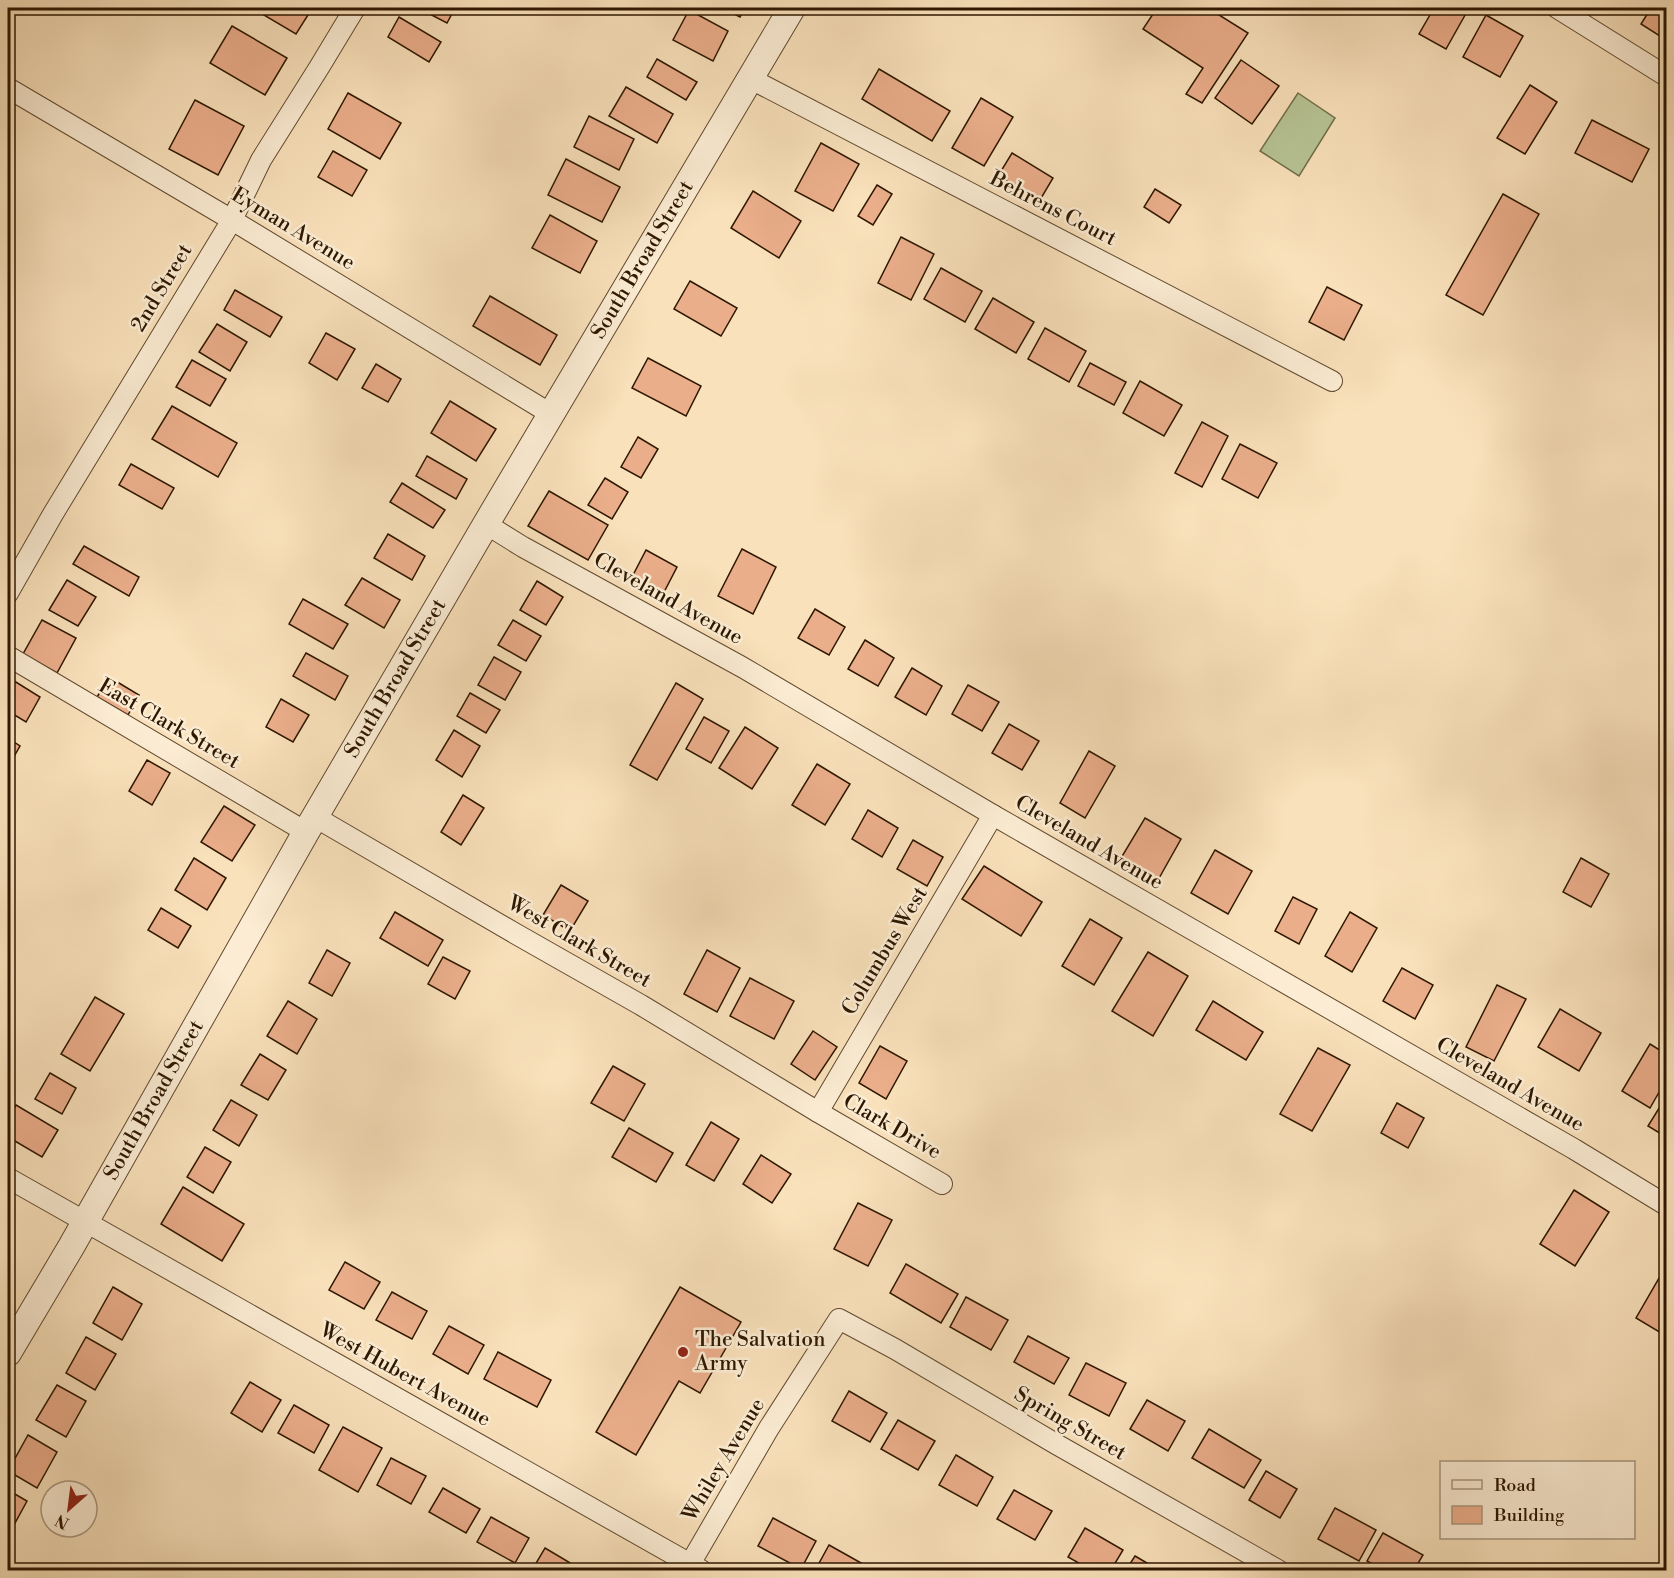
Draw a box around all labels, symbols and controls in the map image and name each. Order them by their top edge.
street label: Behrens Court [984,165,1121,252]
street label: South Broad Street [586,175,700,344]
street label: Eyman Avenue [226,182,360,276]
street label: 2nd Street [126,239,199,337]
street label: Cleveland Avenue [589,547,747,651]
street label: South Broad Street [339,594,453,763]
street label: East Clark Street [94,673,245,775]
street label: Cleveland Avenue [1010,790,1168,896]
street label: Columbus West [836,882,934,1020]
street label: West Clark Street [502,890,656,994]
street label: South Broad Street [99,1015,210,1185]
street label: Cleveland Avenue [1431,1032,1589,1138]
street label: Clark Drive [838,1089,946,1165]
street label: West Hubert Avenue [314,1317,495,1433]
place label: The Salvation Army [694,1327,826,1377]
marker: The Salvation Army [676,1345,690,1359]
street label: Spring Street [1009,1381,1131,1467]
street label: Whiley Avenue [677,1394,771,1527]
legend [1440,1461,1635,1539]
text: Road [1494,1474,1537,1497]
north arrow [39,1479,99,1539]
text: Building [1493,1504,1565,1527]
text: N [52,1509,73,1533]

